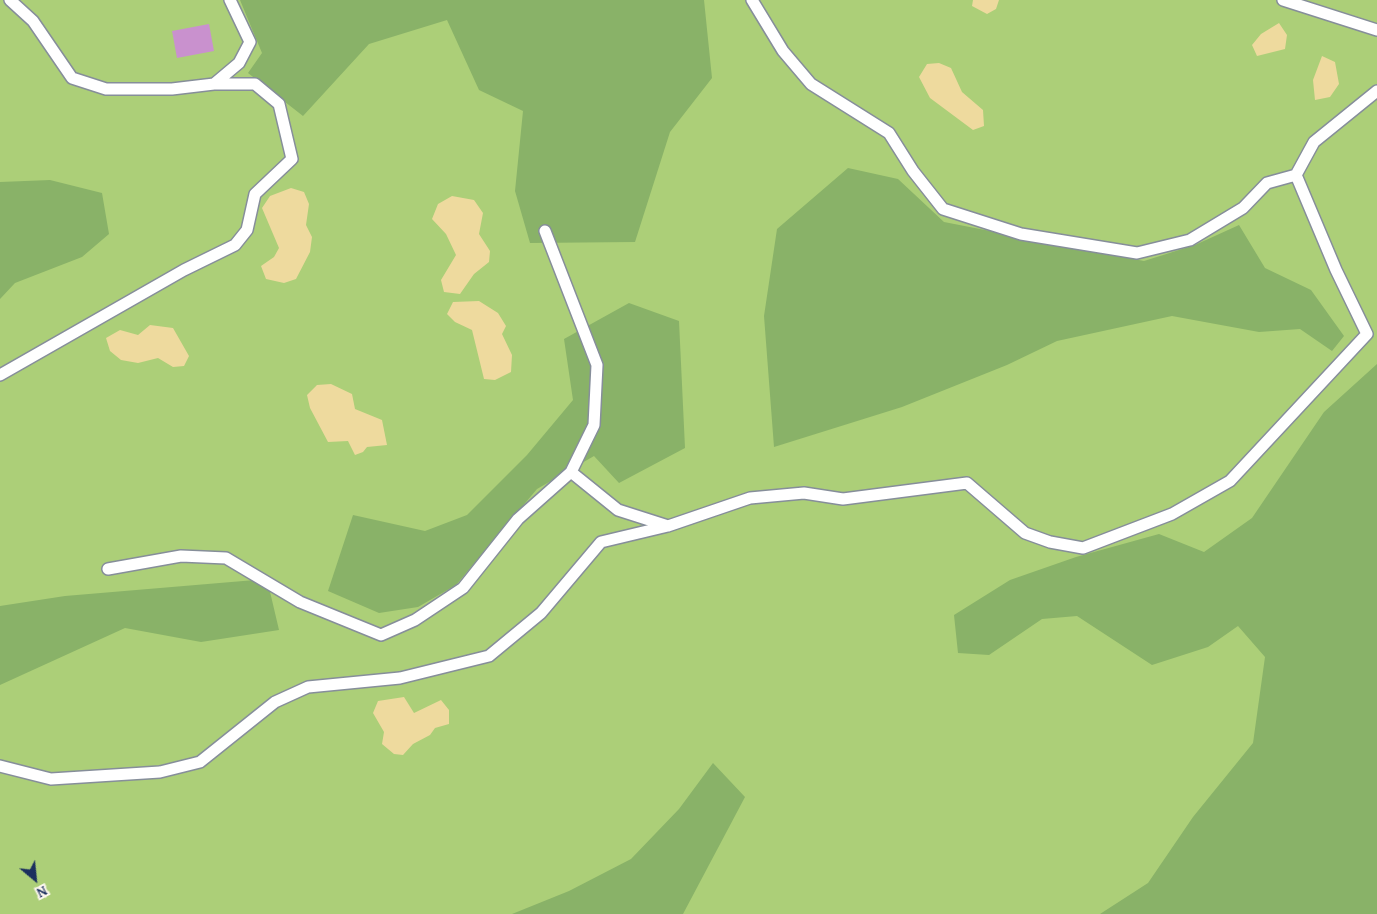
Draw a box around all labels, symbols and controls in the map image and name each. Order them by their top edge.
north arrow [10,854,60,904]
text: N [33,881,51,903]

